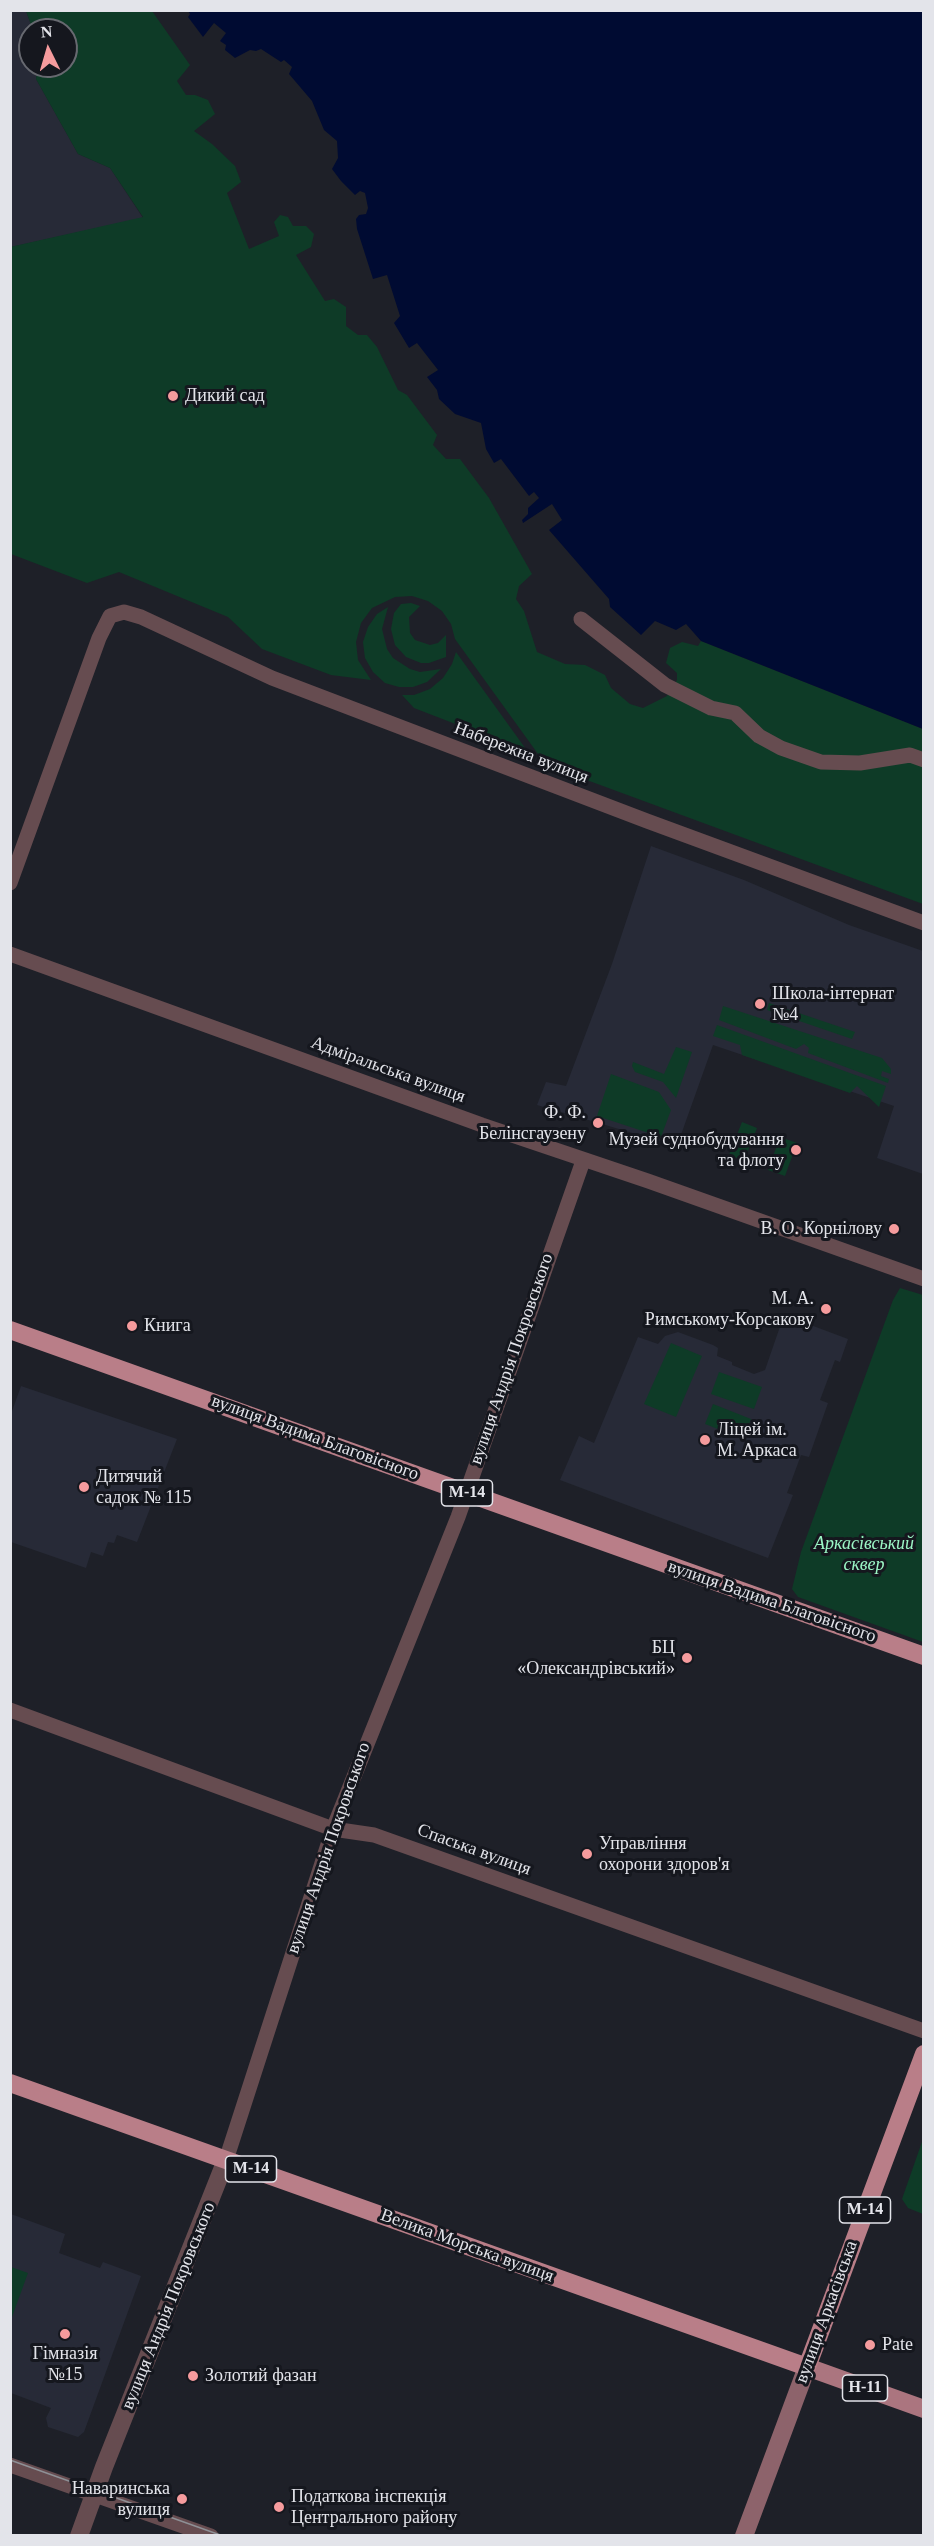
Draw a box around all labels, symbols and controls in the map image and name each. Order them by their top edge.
north arrow [18,18,78,78]
text: N [40,23,53,41]
place label: Дикий сад [185,385,265,407]
marker: Дикий сад [166,389,180,403]
street label: Набережна вулиця [451,717,591,789]
place label: Школа-інтернат №4 [772,983,894,1026]
marker: Школа-інтернат №4 [753,997,767,1011]
street label: Адміральська вулиця [308,1032,468,1108]
place label: Ф. Ф. Белінсгаузену [479,1102,586,1144]
marker: Ф. Ф. Белінсгаузену [591,1116,605,1130]
place label: Музей суднобудування та флоту [609,1129,784,1172]
marker: Музей суднобудування та флоту [789,1143,803,1157]
place label: В. О. Корнілову [760,1218,882,1240]
marker: В. О. Корнілову [887,1222,901,1236]
street label: вулиця Андрія Покровського [466,1251,558,1467]
place label: М. А. Римському-Корсакову [645,1288,814,1330]
marker: М. А. Римському-Корсакову [819,1302,833,1316]
place label: Книга [144,1315,191,1337]
marker: Книга [125,1319,139,1333]
street label: вулиця Вадима Благовісного [209,1390,421,1486]
place label: Ліцей ім. М. Аркаса [717,1419,797,1462]
marker: Ліцей ім. М. Аркаса [698,1433,712,1447]
place label: Дитячий садок № 115 [96,1466,192,1508]
marker: Дитячий садок № 115 [77,1480,91,1494]
road number: М-14 [442,1480,492,1506]
park label: Аркасівський сквер [814,1533,914,1576]
street label: вулиця Вадима Благовісного [665,1556,879,1648]
place label: БЦ «Олександрівський» [517,1637,675,1680]
marker: БЦ «Олександрівський» [680,1651,694,1665]
street label: вулиця Андрія Покровського [283,1740,375,1956]
street label: Спаська вулиця [414,1819,534,1881]
place label: Управління охорони здоров'я [599,1833,730,1876]
marker: Управління охорони здоров'я [580,1847,594,1861]
road number: М-14 [226,2156,276,2182]
road number: М-14 [840,2197,890,2223]
street label: вулиця Андрія Покровського [117,2199,221,2413]
street label: Велика Морська вулиця [377,2205,557,2287]
street label: вулиця Аркасівська [791,2238,863,2386]
marker: Гімназія №15 [58,2327,72,2341]
place label: Pate [882,2334,913,2356]
marker: Pate [863,2338,877,2352]
place label: Гімназія №15 [33,2343,97,2386]
place label: Золотий фазан [205,2365,317,2387]
marker: Золотий фазан [186,2369,200,2383]
road number: Н-11 [842,2375,888,2401]
place label: Наваринська вулиця [72,2478,170,2520]
place label: Податкова інспекція Центрального району [291,2486,457,2528]
marker: Наваринська вулиця [175,2492,189,2506]
marker: Податкова інспекція Центрального району [272,2500,286,2514]

